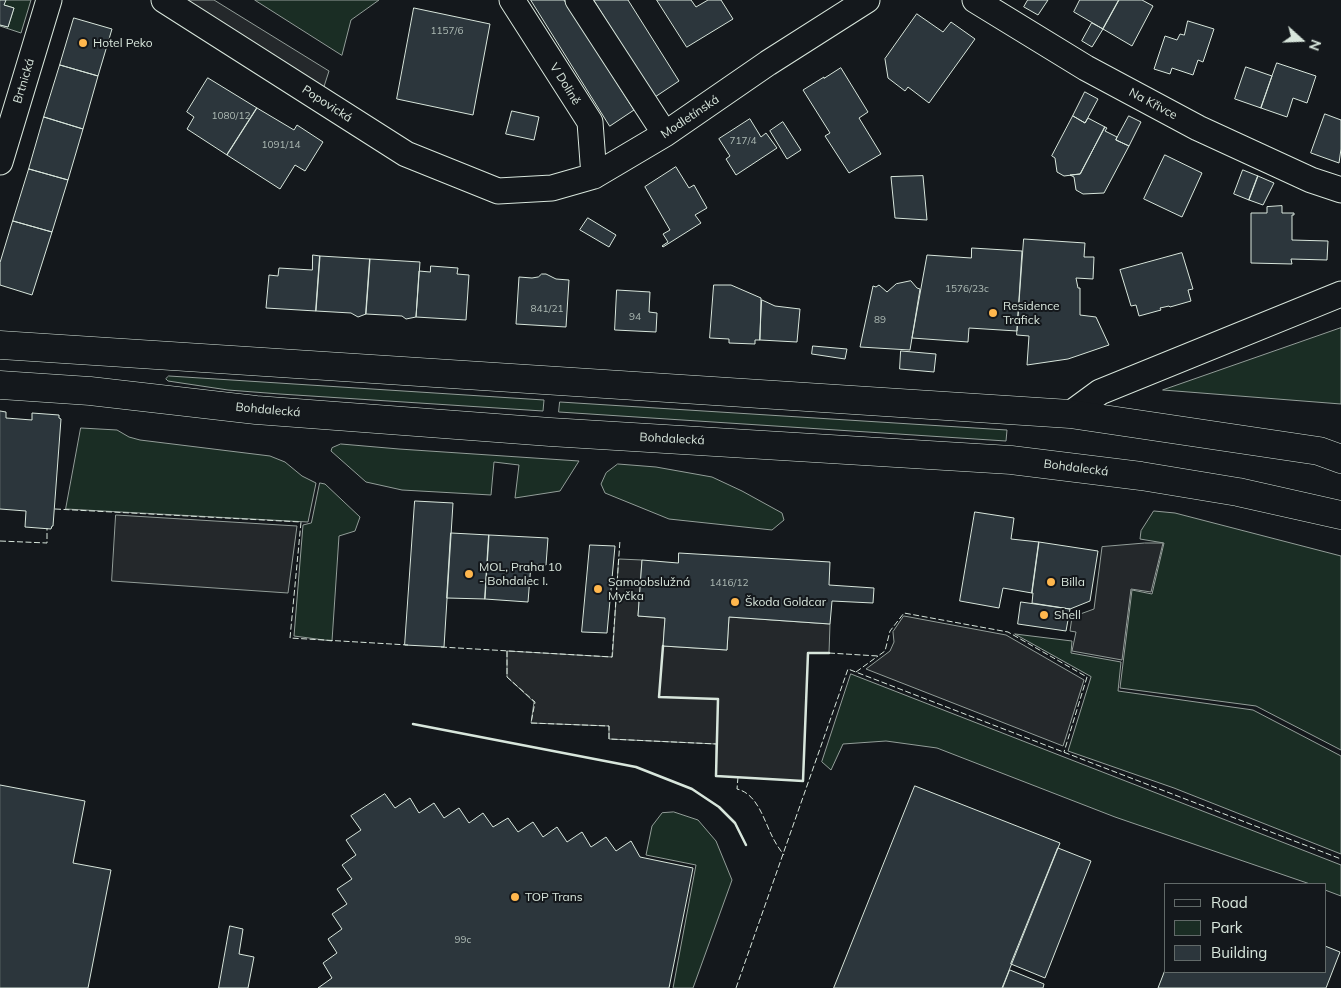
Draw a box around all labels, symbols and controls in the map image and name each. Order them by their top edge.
north arrow [1276,15,1326,65]
house number: 1157/6 [431,25,463,37]
place label: Hotel Peko [93,36,153,50]
marker: Hotel Peko [77,37,89,49]
text: N [1305,37,1325,53]
street label: Brtnická [10,57,38,105]
street label: V Dolině [547,60,583,108]
street label: Popovická [299,82,355,126]
street label: Na Křivce [1126,85,1180,123]
street label: Modletínská [658,92,722,142]
house number: 1080/12 [212,110,250,122]
house number: 717/4 [730,135,756,147]
house number: 1091/14 [262,139,300,151]
house number: 1576/23c [945,283,989,295]
place label: Residence Trafick [1003,299,1060,327]
house number: 841/21 [531,303,563,315]
marker: Residence Trafick [987,307,999,319]
house number: 94 [629,311,641,323]
house number: 89 [874,314,886,326]
street label: Bohdalecká [235,400,301,420]
street label: Bohdalecká [639,430,705,448]
street label: Bohdalecká [1043,457,1109,479]
place label: MOL, Praha 10 - Bohdalec I. [479,560,562,588]
marker: MOL, Praha 10 - Bohdalec I. [463,568,475,580]
place label: Samoobslužná Myčka [608,575,690,603]
place label: Billa [1061,575,1085,589]
marker: Billa [1045,576,1057,588]
house number: 1416/12 [710,577,748,589]
marker: Samoobslužná Myčka [592,583,604,595]
place label: Škoda Goldcar [745,595,826,609]
marker: Škoda Goldcar [729,596,741,608]
place label: Shell [1054,608,1081,622]
marker: Shell [1038,609,1050,621]
legend [1164,883,1326,973]
place label: TOP Trans [525,890,583,904]
marker: TOP Trans [509,891,521,903]
text: Road [1211,893,1248,912]
text: Park [1211,918,1243,937]
house number: 99c [455,934,471,946]
text: Building [1211,943,1267,962]

